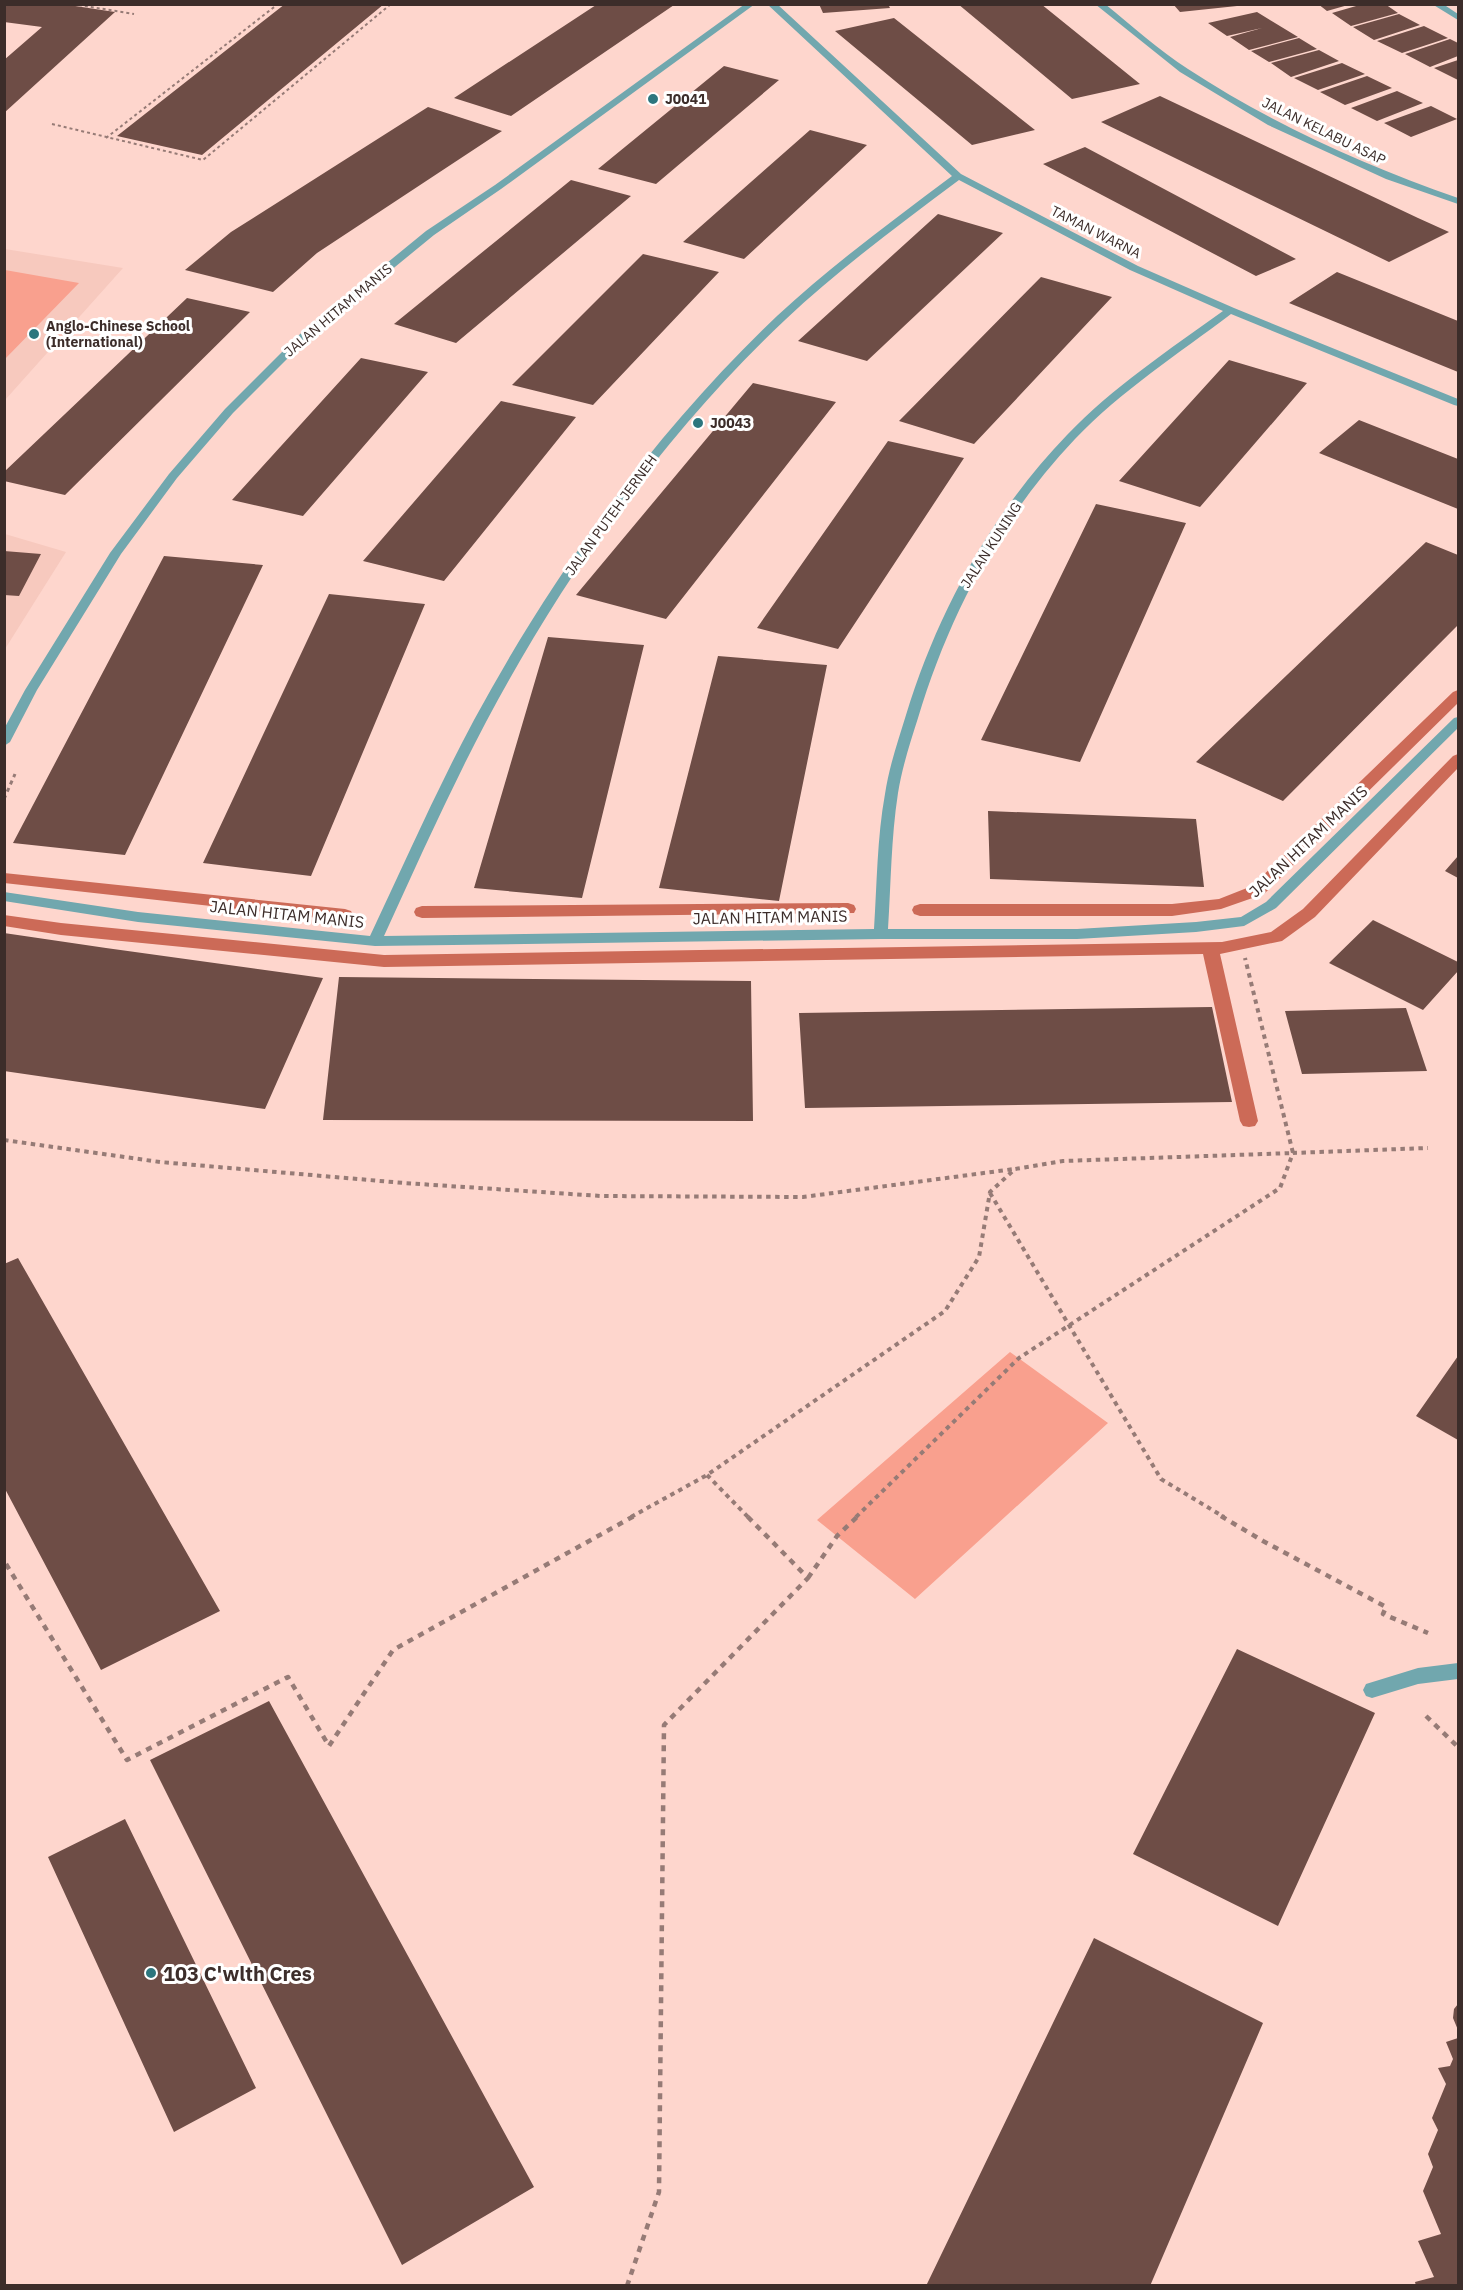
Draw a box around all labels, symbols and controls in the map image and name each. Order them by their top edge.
place label: J0041 [665,90,707,108]
marker: J0041 [646,92,660,106]
street label: JALAN KELABU ASAP [1259,93,1389,169]
street label: TAMAN WARNA [1048,202,1144,262]
street label: JALAN HITAM MANIS [280,260,396,360]
place label: Anglo-Chinese School (International) [46,317,190,351]
marker: Anglo-Chinese School (International) [27,327,41,341]
place label: J0043 [710,414,751,432]
marker: J0043 [691,416,705,430]
street label: JALAN PUTEH JERNEH [561,451,661,579]
street label: JALAN KUNING [956,499,1026,591]
street label: JALAN HITAM MANIS [1245,781,1371,901]
street label: JALAN HITAM MANIS [209,896,365,932]
street label: JALAN HITAM MANIS [692,906,848,928]
place label: 103 C'wlth Cres [163,1960,312,1987]
marker: 103 C'wlth Cres [144,1966,158,1980]

